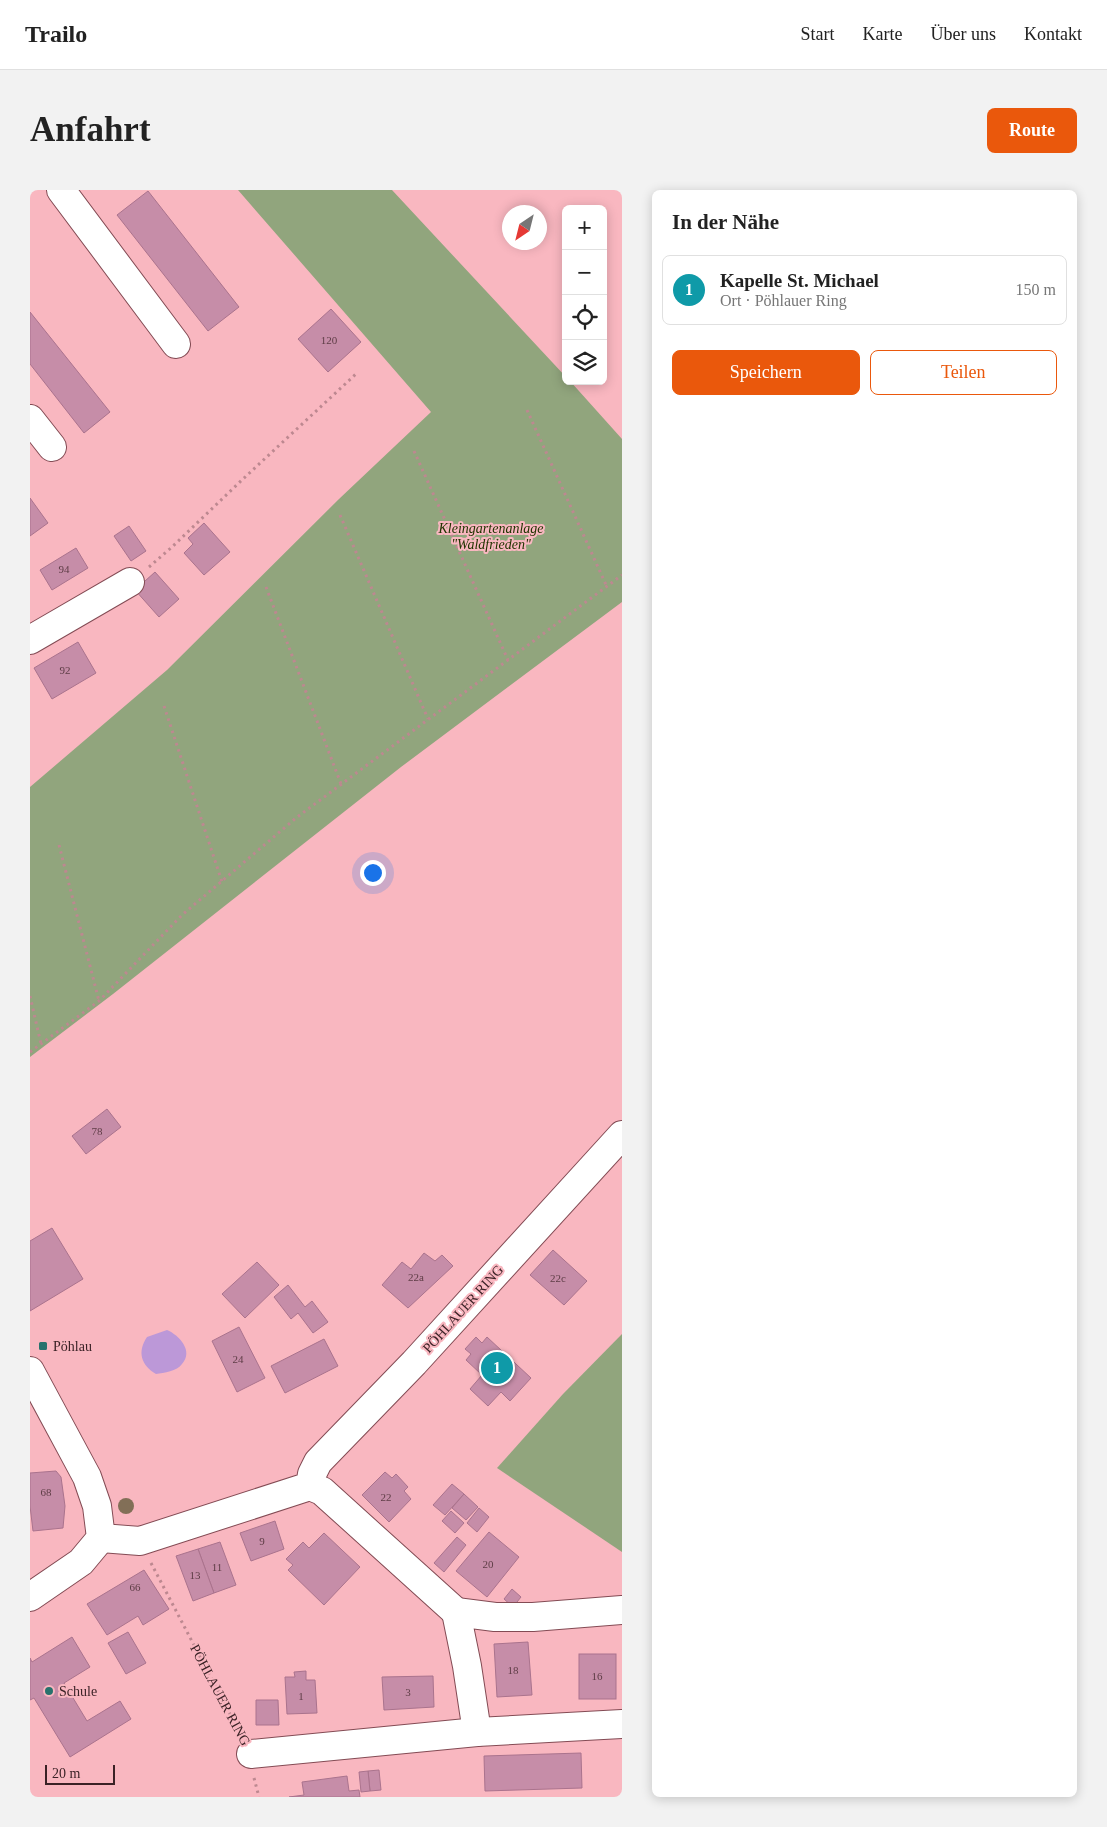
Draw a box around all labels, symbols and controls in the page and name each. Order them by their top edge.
text: Trailo [25,21,87,47]
text: Start [801,24,835,44]
text: Karte [863,24,903,44]
text: Über uns [931,24,996,44]
text: Kontakt [1024,24,1082,44]
button: Route [987,108,1077,153]
text: Anfahrt [30,110,151,149]
north arrow [502,205,547,250]
map controls [562,205,607,385]
button: + [562,205,607,250]
text: In der Nähe [672,210,779,234]
button: − [562,250,607,295]
text: Kapelle St. Michael [720,270,879,291]
text: 1 [685,281,693,298]
text: 150 m [1016,281,1056,298]
text: Ort · Pöhlauer Ring [720,292,847,309]
button: locate [562,295,607,340]
house number: 120 [321,334,338,346]
button: layers [562,340,607,385]
button: Speichern [672,350,860,395]
button: Teilen [870,350,1057,395]
park label: Kleingartenanlage "Waldfrieden" [438,521,544,552]
house number: 94 [59,563,70,575]
house number: 92 [60,664,71,676]
your location [360,860,386,886]
house number: 78 [92,1125,103,1137]
street label: PÖHLAUER RING [419,1262,506,1356]
house number: 22a [408,1271,424,1283]
house number: 22c [550,1272,566,1284]
place label: Pöhlau [53,1339,92,1354]
marker: Pöhlau [37,1340,49,1352]
pin: 1 [481,1349,513,1387]
house number: 24 [233,1353,244,1365]
house number: 68 [41,1486,52,1498]
house number: 22 [381,1491,392,1503]
house number: 9 [259,1535,265,1547]
house number: 20 [483,1558,494,1570]
house number: 11 [212,1561,222,1573]
house number: 13 [190,1569,201,1581]
house number: 66 [130,1581,141,1593]
street label: PÖHLAUER RING [187,1641,254,1748]
house number: 18 [508,1664,519,1676]
house number: 16 [592,1670,603,1682]
place label: Schule [59,1684,97,1699]
marker: Schule [43,1685,55,1697]
house number: 3 [405,1686,411,1698]
house number: 1 [298,1690,304,1702]
scale bar [45,1762,115,1785]
text: 20 m [52,1766,80,1781]

